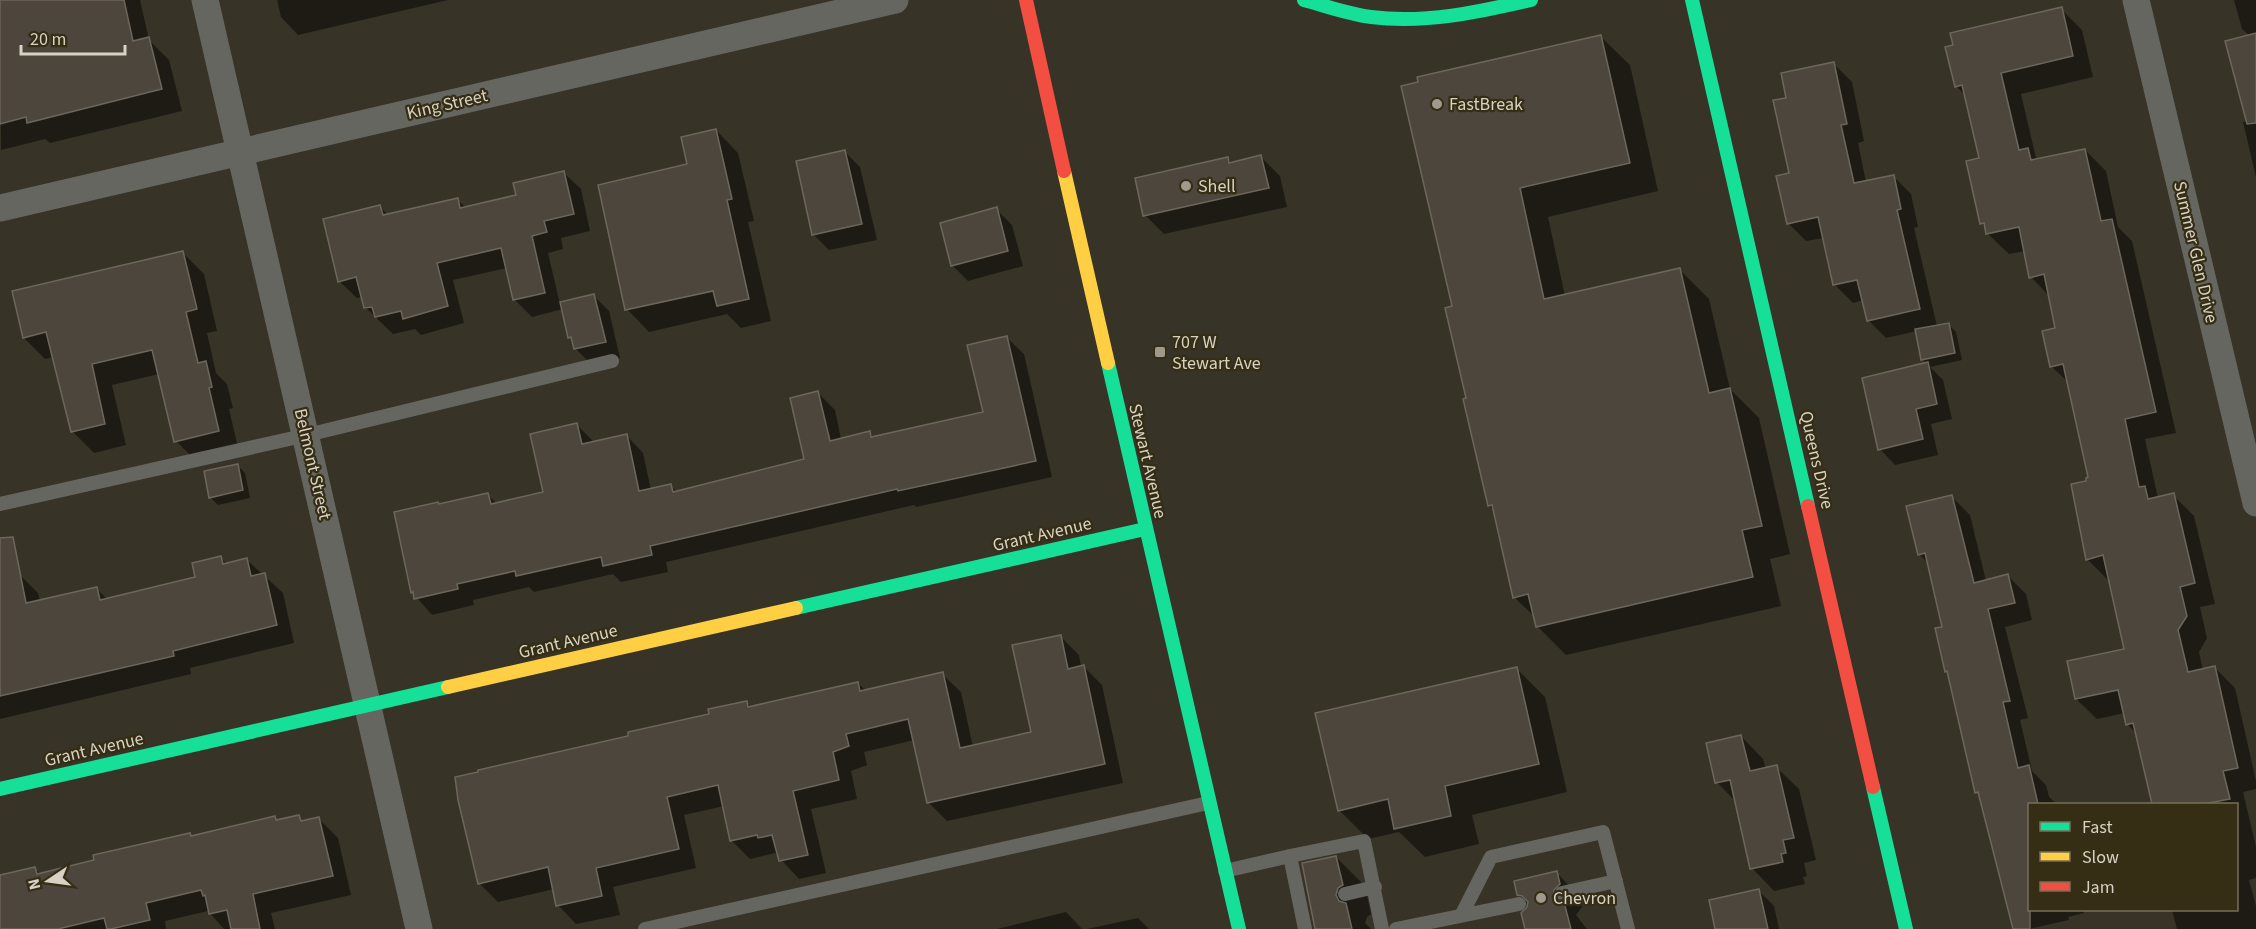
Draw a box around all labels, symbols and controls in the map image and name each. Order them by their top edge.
scale bar [21,18,124,56]
text: 20 m [30,27,66,52]
street label: King Street [404,83,490,126]
place label: FastBreak [1449,92,1523,117]
marker: FastBreak [1430,97,1444,111]
place label: Shell [1198,174,1236,199]
marker: Shell [1179,179,1193,193]
street label: Summer Glen Drive [2167,179,2224,326]
place label: 707 W Stewart Ave [1172,330,1261,376]
marker: 707 W Stewart Ave [1153,345,1167,359]
street label: Stewart Avenue [1122,401,1173,521]
street label: Belmont Street [288,406,337,522]
street label: Queens Drive [1793,409,1840,512]
street label: Grant Avenue [990,511,1094,558]
street label: Grant Avenue [516,618,620,665]
street label: Grant Avenue [42,726,146,773]
legend [2028,803,2238,911]
text: Fast [2082,815,2113,840]
text: Slow [2082,845,2119,870]
north arrow [18,851,78,911]
text: Jam [2082,875,2115,900]
text: N [22,876,46,892]
place label: Chevron [1553,886,1616,911]
marker: Chevron [1534,891,1548,905]

